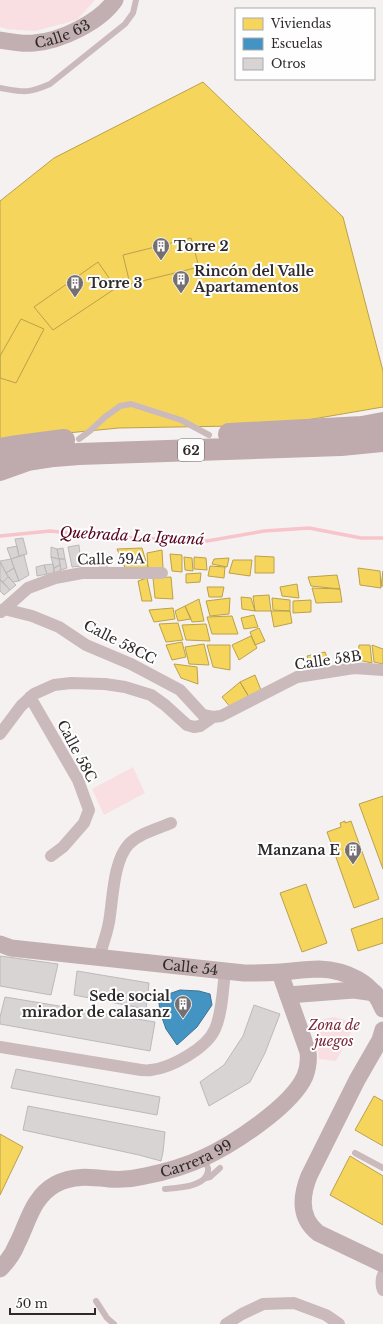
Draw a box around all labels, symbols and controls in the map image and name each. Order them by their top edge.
legend [235,8,375,80]
street label: Calle 63 [33,16,93,52]
text: Viviendas [270,16,331,31]
text: Escuelas [271,36,323,51]
text: Otros [271,56,306,71]
building icon: Torre 2 [151,236,171,261]
place label: Torre 2 [174,237,229,255]
place label: Rincón del Valle Apartamentos [193,262,314,296]
building icon: Rincón del Valle Apartamentos [171,269,191,294]
building icon: Torre 3 [65,273,85,298]
place label: Torre 3 [88,274,142,292]
road number: 62 [178,439,204,461]
water label: Quebrada La Iguaná [59,522,205,549]
street label: Calle 59A [77,549,145,569]
street label: Calle 58CC [81,616,159,668]
street label: Calle 58B [293,646,363,674]
street label: Calle 58C [53,717,101,785]
building icon: Manzana E [343,840,363,865]
place label: Manzana E [257,841,340,859]
street label: Calle 54 [161,955,219,979]
place label: Sede social mirador de calasanz [22,987,170,1021]
building icon: Sede social mirador de calasanz [173,994,193,1019]
park label: Zona de juegos [307,1016,360,1050]
street label: Carrera 99 [158,1135,235,1181]
scale bar [10,1290,95,1316]
text: 50 m [16,1296,48,1311]

